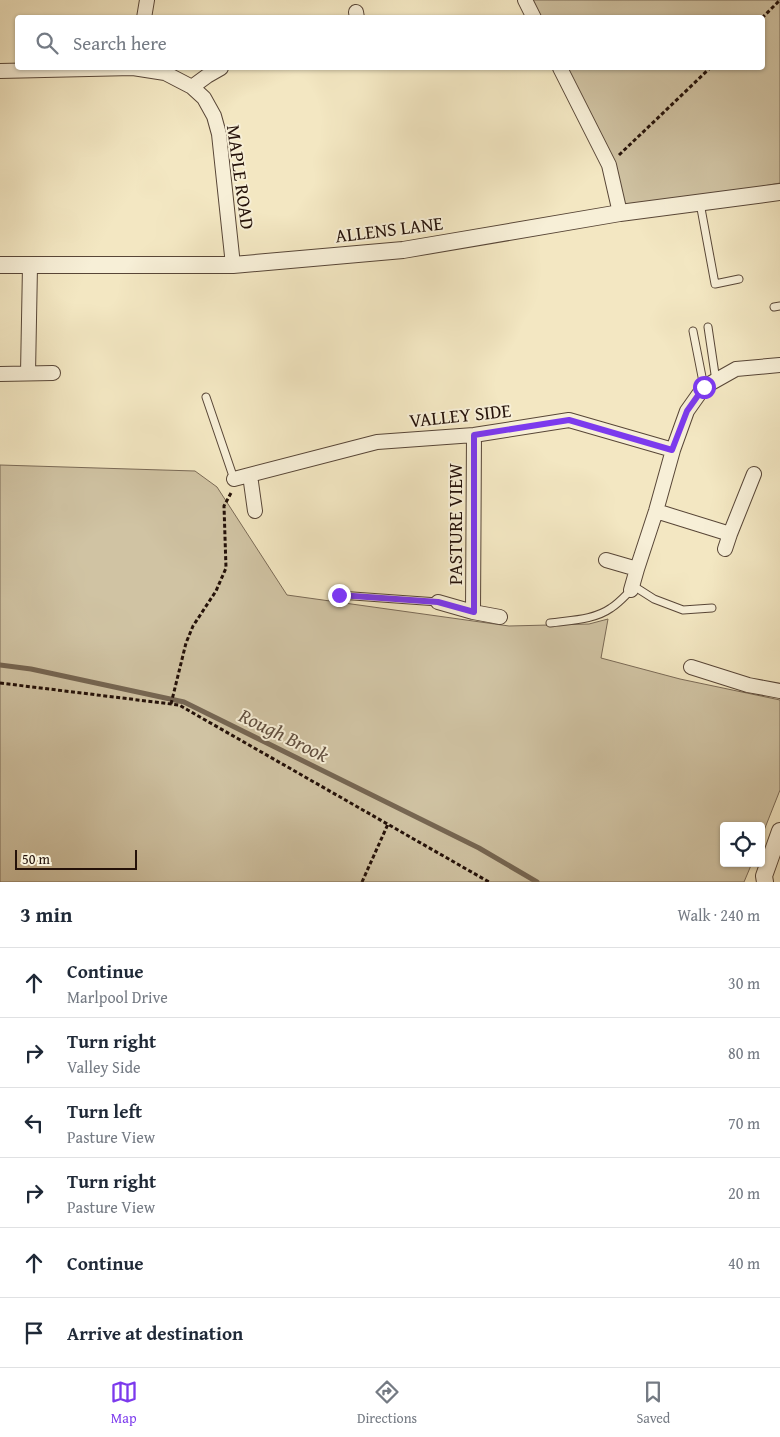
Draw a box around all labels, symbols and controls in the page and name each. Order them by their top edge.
search box [15,15,765,70]
icon: search [33,29,61,57]
text: Search here [73,29,167,57]
street label: MAPLE ROAD [220,123,262,231]
street label: ALLENS LANE [334,208,445,249]
route start [693,376,716,399]
street label: VALLEY SIDE [408,396,513,434]
street label: PASTURE VIEW [441,463,469,585]
route end [328,584,351,607]
water label: Rough Brook [234,700,335,769]
map controls [720,822,765,867]
button: locate [720,822,765,867]
scale bar [15,847,138,870]
text: 50 m [22,849,50,869]
text: 3 min [20,899,72,930]
text: Walk · 240 m [677,903,760,927]
text: Continue [67,957,144,985]
icon: ahead [20,969,48,997]
text: 30 m [728,971,760,995]
text: Marlpool Drive [67,985,168,1009]
text: Turn right [67,1027,156,1055]
icon: right [20,1039,48,1067]
text: 80 m [728,1041,760,1065]
text: Valley Side [67,1055,140,1079]
text: Turn left [67,1097,142,1125]
icon: left [20,1109,48,1137]
text: 70 m [728,1111,760,1135]
text: Pasture View [67,1125,155,1149]
text: Turn right [67,1167,156,1195]
icon: right [20,1179,48,1207]
text: 20 m [728,1181,760,1205]
text: Pasture View [67,1195,155,1219]
icon: ahead [20,1249,48,1277]
text: Continue [67,1249,144,1277]
text: 40 m [728,1251,760,1275]
icon: arrive [20,1319,48,1347]
text: Arrive at destination [67,1319,243,1347]
tab: Map [110,1378,138,1428]
tab: Directions [357,1378,417,1428]
tab: Saved [636,1378,670,1428]

